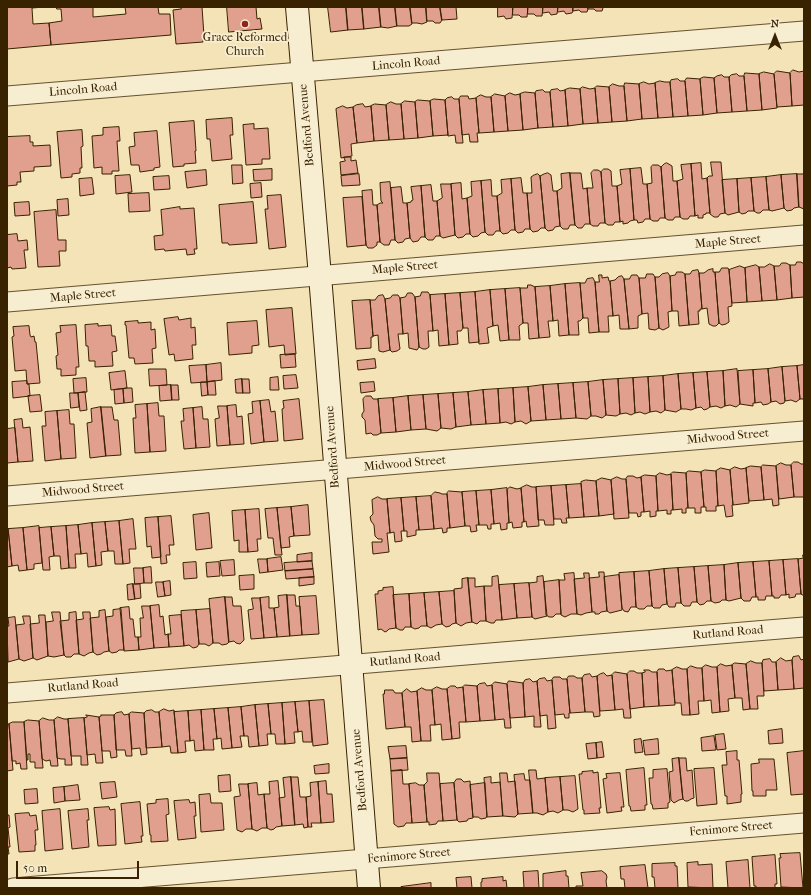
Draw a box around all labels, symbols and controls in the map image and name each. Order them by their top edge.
north arrow [755,16,795,56]
text: N [771,17,779,30]
marker: Grace Reformed Church [240,19,250,29]
place label: Grace Reformed Church [203,31,287,59]
street label: Lincoln Road [371,54,441,74]
street label: Lincoln Road [48,80,118,100]
street label: Bedford Avenue [296,83,318,167]
street label: Maple Street [694,232,762,252]
street label: Maple Street [371,258,439,278]
street label: Maple Street [49,286,117,306]
street label: Bedford Avenue [323,405,343,489]
street label: Midwood Street [686,426,770,448]
street label: Midwood Street [363,453,447,475]
street label: Midwood Street [41,479,125,501]
street label: Rutland Road [692,623,764,643]
street label: Rutland Road [369,650,441,670]
street label: Rutland Road [47,676,119,696]
street label: Bedford Avenue [349,728,371,812]
street label: Fenimore Street [689,818,773,840]
street label: Fenimore Street [367,845,451,867]
scale bar [18,853,141,879]
text: 50 m [23,861,47,875]

